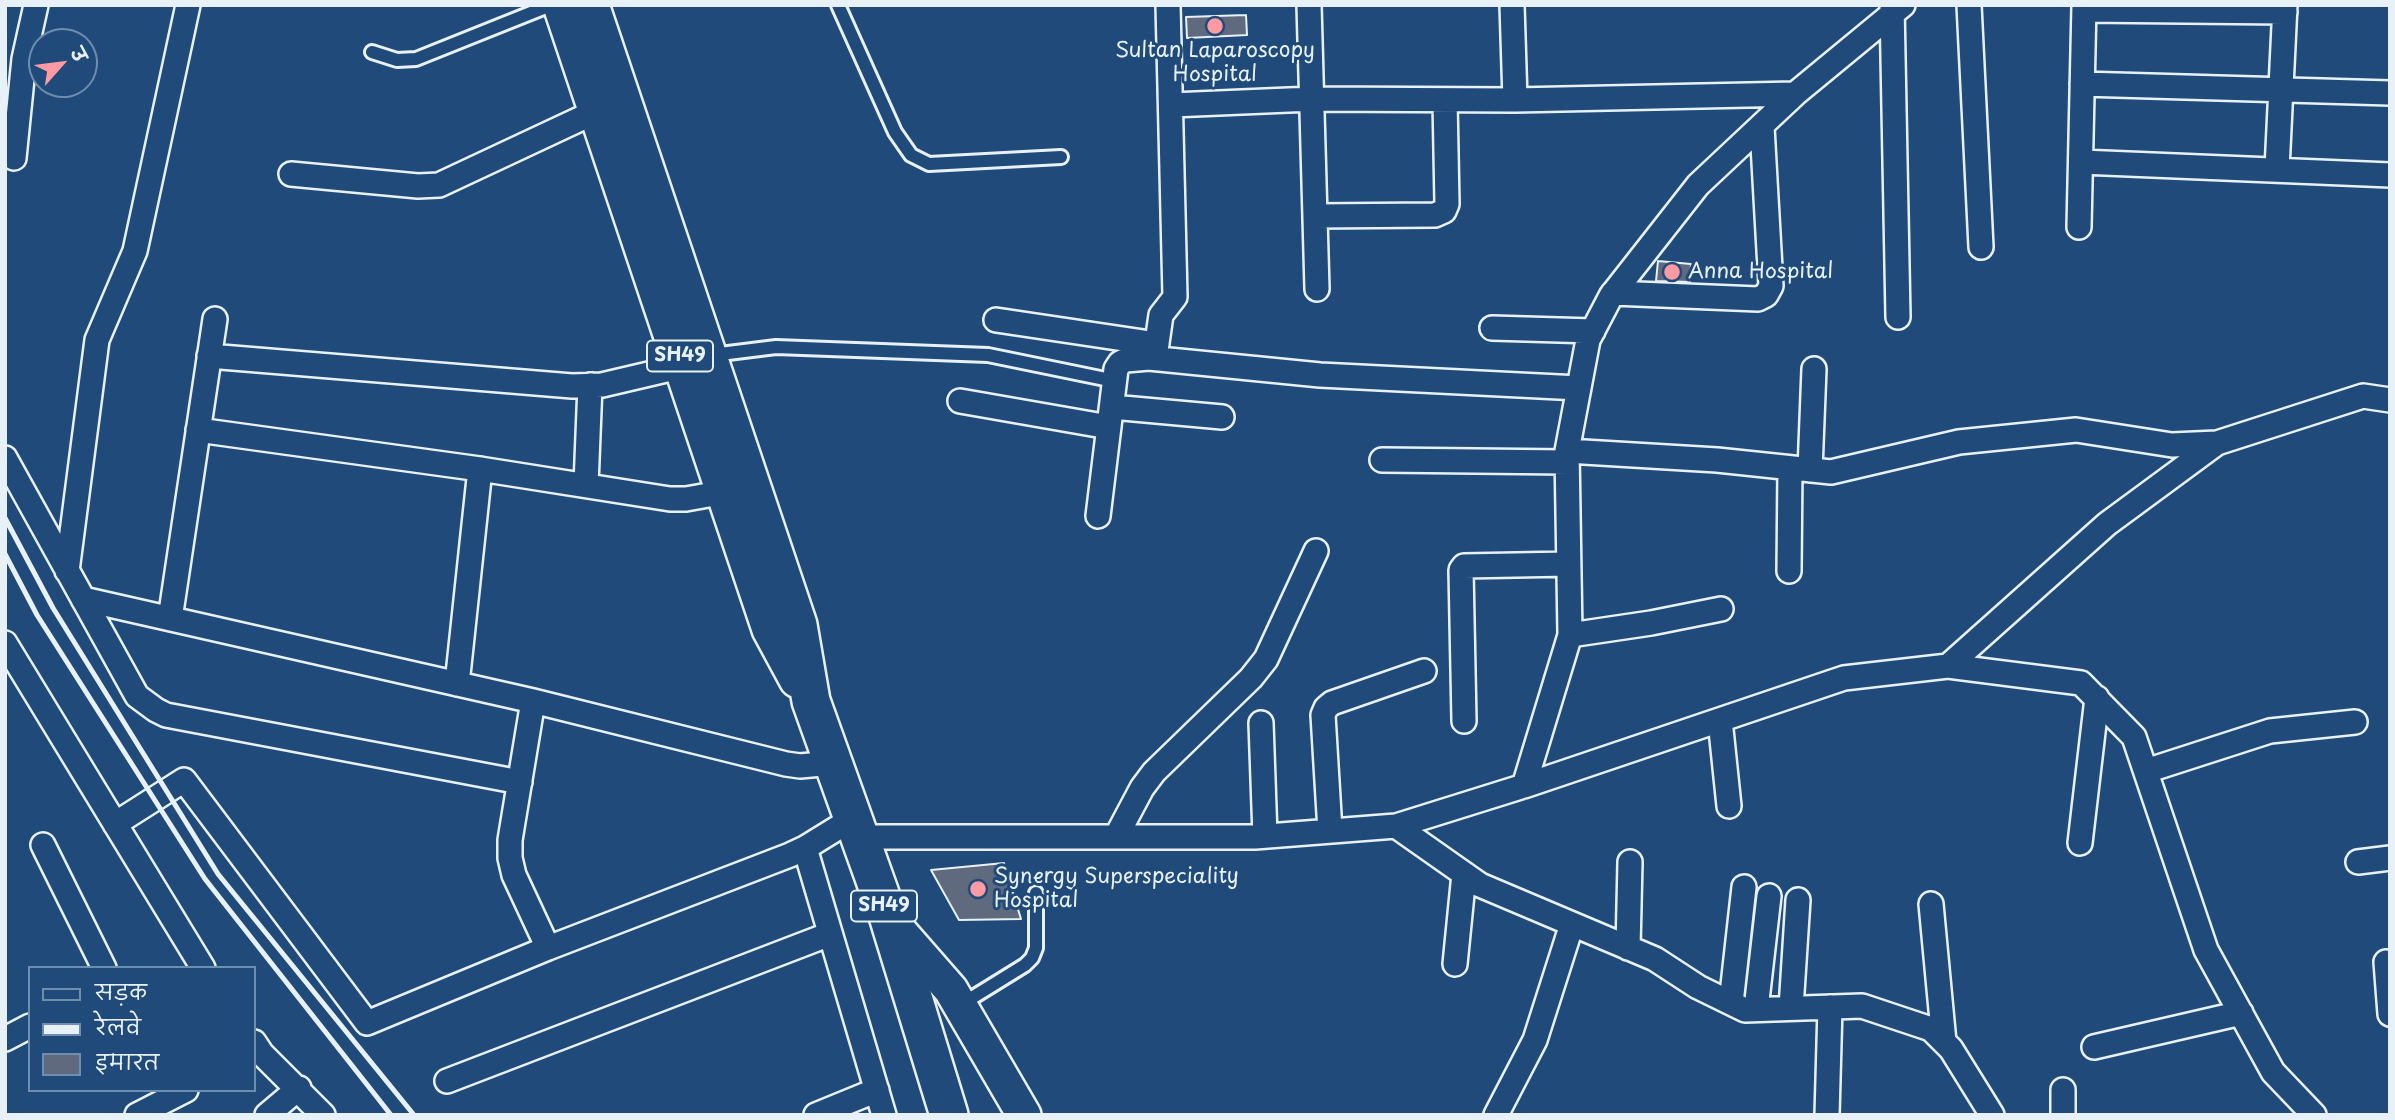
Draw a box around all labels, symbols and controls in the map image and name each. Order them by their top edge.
marker: Sultan Laparoscopy Hospital [1205,16,1225,36]
north arrow [28,28,98,98]
place label: Sultan Laparoscopy Hospital [1115,38,1315,88]
text: उ [64,42,95,66]
place label: Anna Hospital [1688,259,1833,285]
marker: Anna Hospital [1662,262,1682,282]
road number: SH49 [647,340,713,372]
place label: Synergy Superspeciality Hospital [994,864,1239,914]
marker: Synergy Superspeciality Hospital [968,879,988,899]
road number: SH49 [851,890,917,922]
legend [28,966,256,1092]
text: सड़क [95,975,147,1007]
text: रेलवे [95,1010,141,1042]
text: इमारत [95,1045,159,1077]

